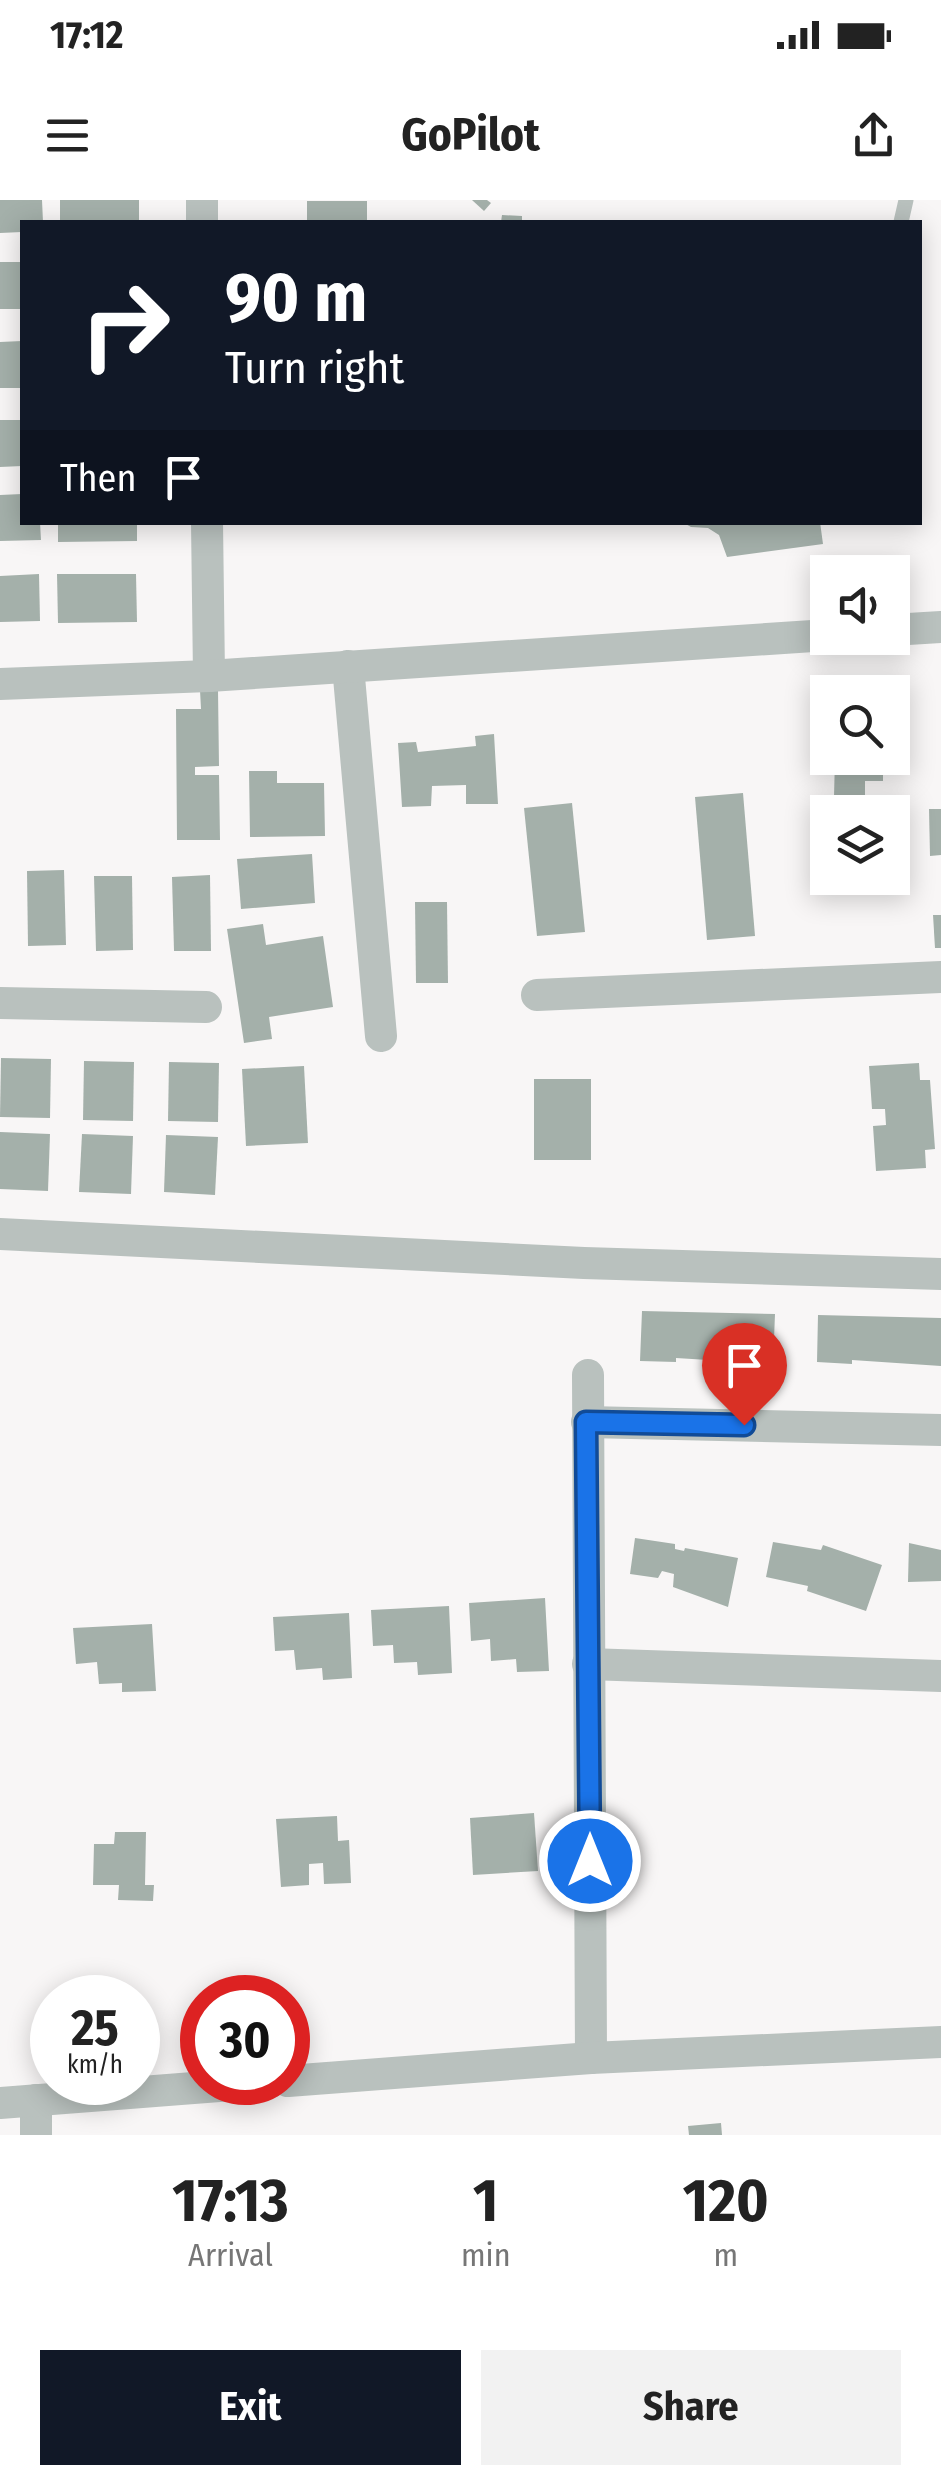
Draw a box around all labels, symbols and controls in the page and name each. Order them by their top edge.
text: 17:12 [50,12,123,58]
icon: menu [40,108,95,163]
text: GoPilot [401,108,540,162]
icon: share [846,108,901,163]
text: 90 m [225,256,367,340]
icon: right [60,260,190,390]
text: Turn right [225,341,404,395]
icon: arrive [156,450,211,505]
text: Then [60,455,136,501]
map controls [810,555,910,895]
button: sound [810,555,910,655]
button: search [810,675,910,775]
button: layers [810,795,910,895]
pin [702,1323,787,1426]
icon: arrive [717,1338,772,1393]
position arrow [538,1809,642,1913]
speed limit sign: 30 [180,1975,310,2105]
text: 25 [71,1998,119,2058]
text: km/h [67,2050,123,2080]
text: 17:13 [172,2165,289,2237]
text: 1 [473,2165,498,2237]
text: 120 [683,2165,769,2237]
text: Arrival [188,2236,273,2274]
text: min [461,2236,511,2274]
text: m [713,2236,738,2274]
button: Exit [40,2350,461,2465]
button: Share [481,2350,901,2465]

